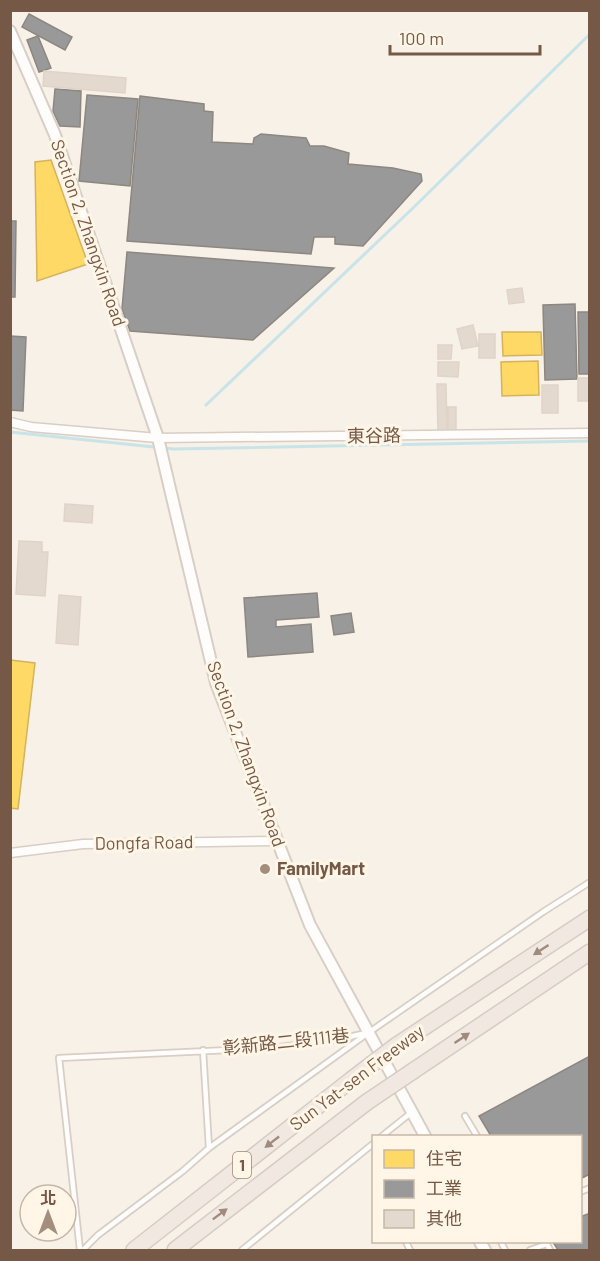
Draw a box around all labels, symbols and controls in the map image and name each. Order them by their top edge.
scale bar [390,18,540,56]
text: 100 m [399,27,444,49]
street label: Section 2, Zhangxin Road [47,136,131,329]
street label: 東谷路 [347,424,401,446]
street label: Section 2, Zhangxin Road [203,658,291,850]
street label: Dongfa Road [94,830,194,854]
place label: FamilyMart [277,857,365,879]
marker: FamilyMart [258,862,272,876]
one-way arrow [533,944,549,956]
street label: Sun Yat-sen Freeway [285,1020,428,1135]
street label: 彰新路二段111巷 [222,1023,350,1059]
one-way arrow [453,1032,469,1044]
one-way arrow [264,1135,280,1148]
legend [372,1135,582,1243]
text: 住宅 [426,1147,462,1169]
road number: 1 [233,1152,251,1178]
text: 工業 [426,1177,462,1199]
north arrow [18,1183,78,1243]
text: 北 [40,1188,56,1207]
text: 其他 [426,1207,462,1229]
one-way arrow [212,1208,228,1220]

